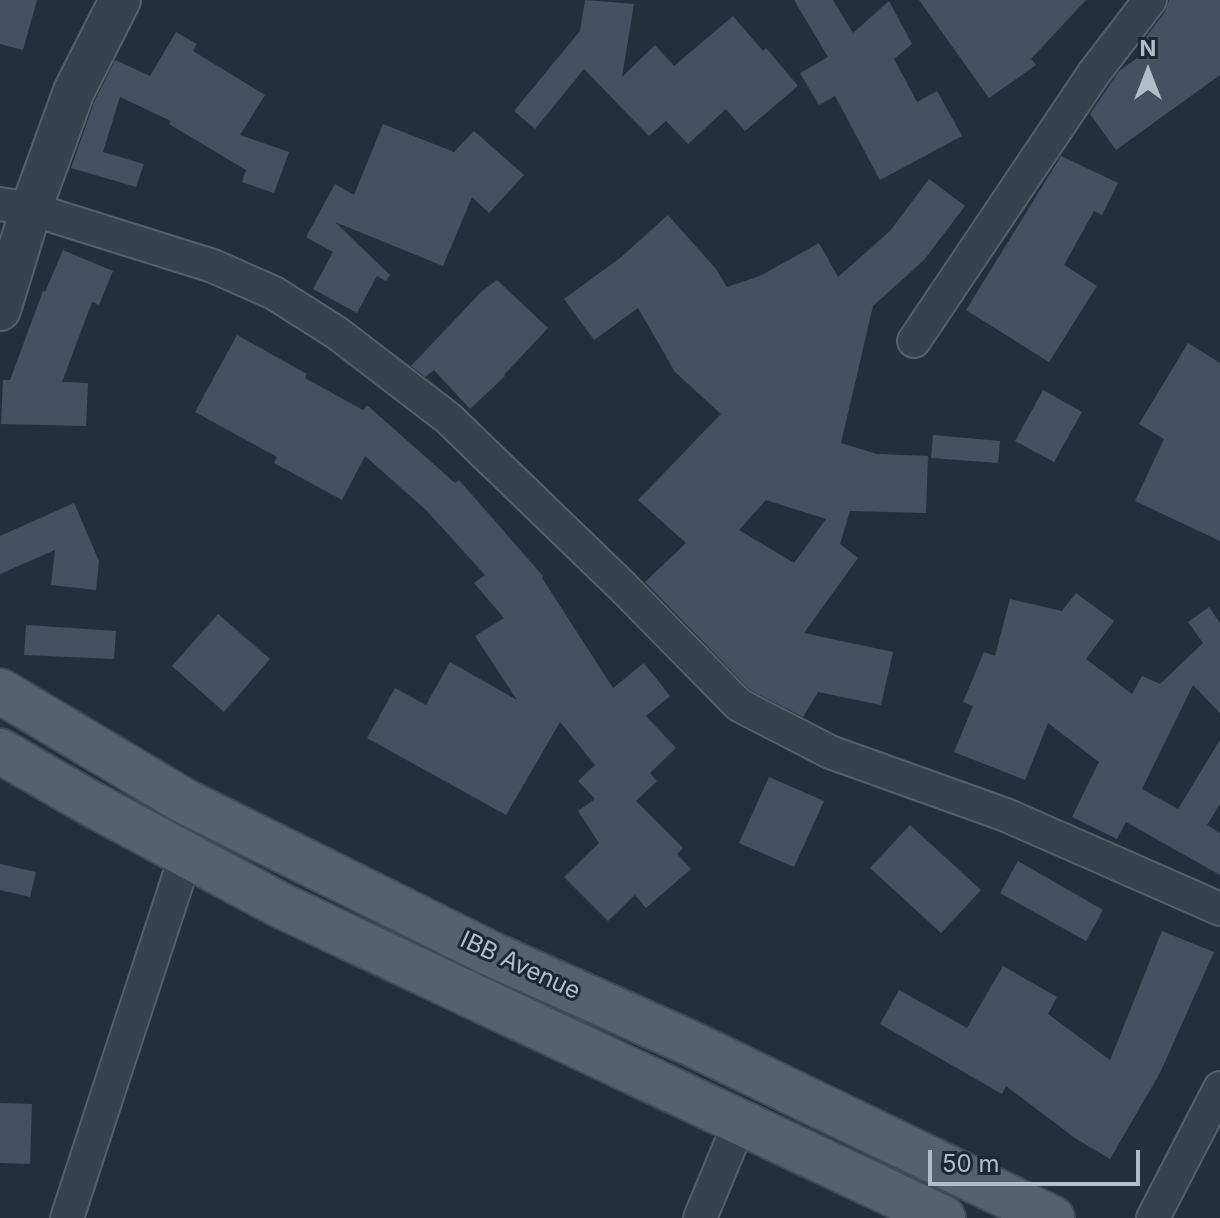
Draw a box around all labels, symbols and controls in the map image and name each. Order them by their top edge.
north arrow [1108,32,1188,112]
text: N [1140,35,1156,61]
street label: IBB Avenue [455,926,585,1006]
scale bar [932,1134,1144,1184]
text: 50 m [942,1149,1000,1178]

